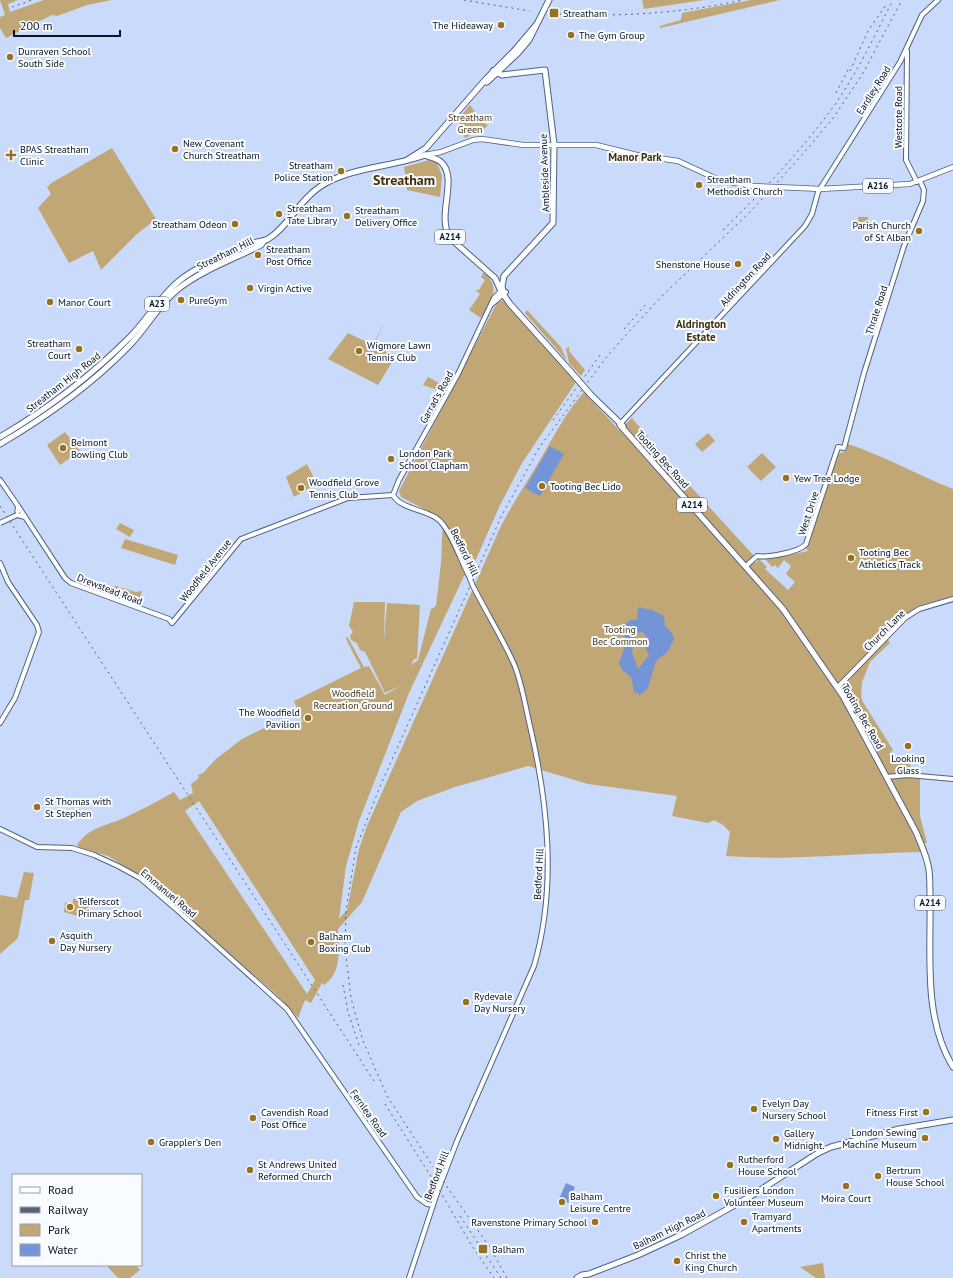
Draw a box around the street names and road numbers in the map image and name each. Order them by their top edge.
street label: Eardley Road [853,63,894,117]
street label: Westcote Road [892,86,905,148]
street label: Ambleside Avenue [537,134,552,212]
road number: A216 [863,179,893,193]
road number: A214 [435,230,465,244]
street label: Streatham Hill [195,234,256,273]
street label: Aldrington Road [717,250,774,309]
street label: Thrale Road [862,284,891,337]
road number: A23 [145,297,169,311]
street label: Streatham High Road [24,349,103,415]
street label: Garrad's Road [417,369,456,426]
street label: Tooting Bec Road [633,428,692,491]
street label: West Drive [795,489,822,537]
road number: A214 [677,498,707,512]
street label: Bedford Hill [447,526,482,578]
street label: Woodfield Avenue [177,536,234,604]
street label: Drewstead Road [75,571,144,608]
street label: Church Lane [861,607,908,654]
street label: Tooting Bec Road [839,681,887,751]
street label: Bedford Hill [531,848,546,900]
street label: Emmanuel Road [138,866,199,921]
road number: A214 [915,896,945,910]
street label: Fernlea Road [347,1087,390,1140]
street label: Bedford Hill [421,1149,452,1202]
street label: Balham High Road [631,1206,708,1253]

